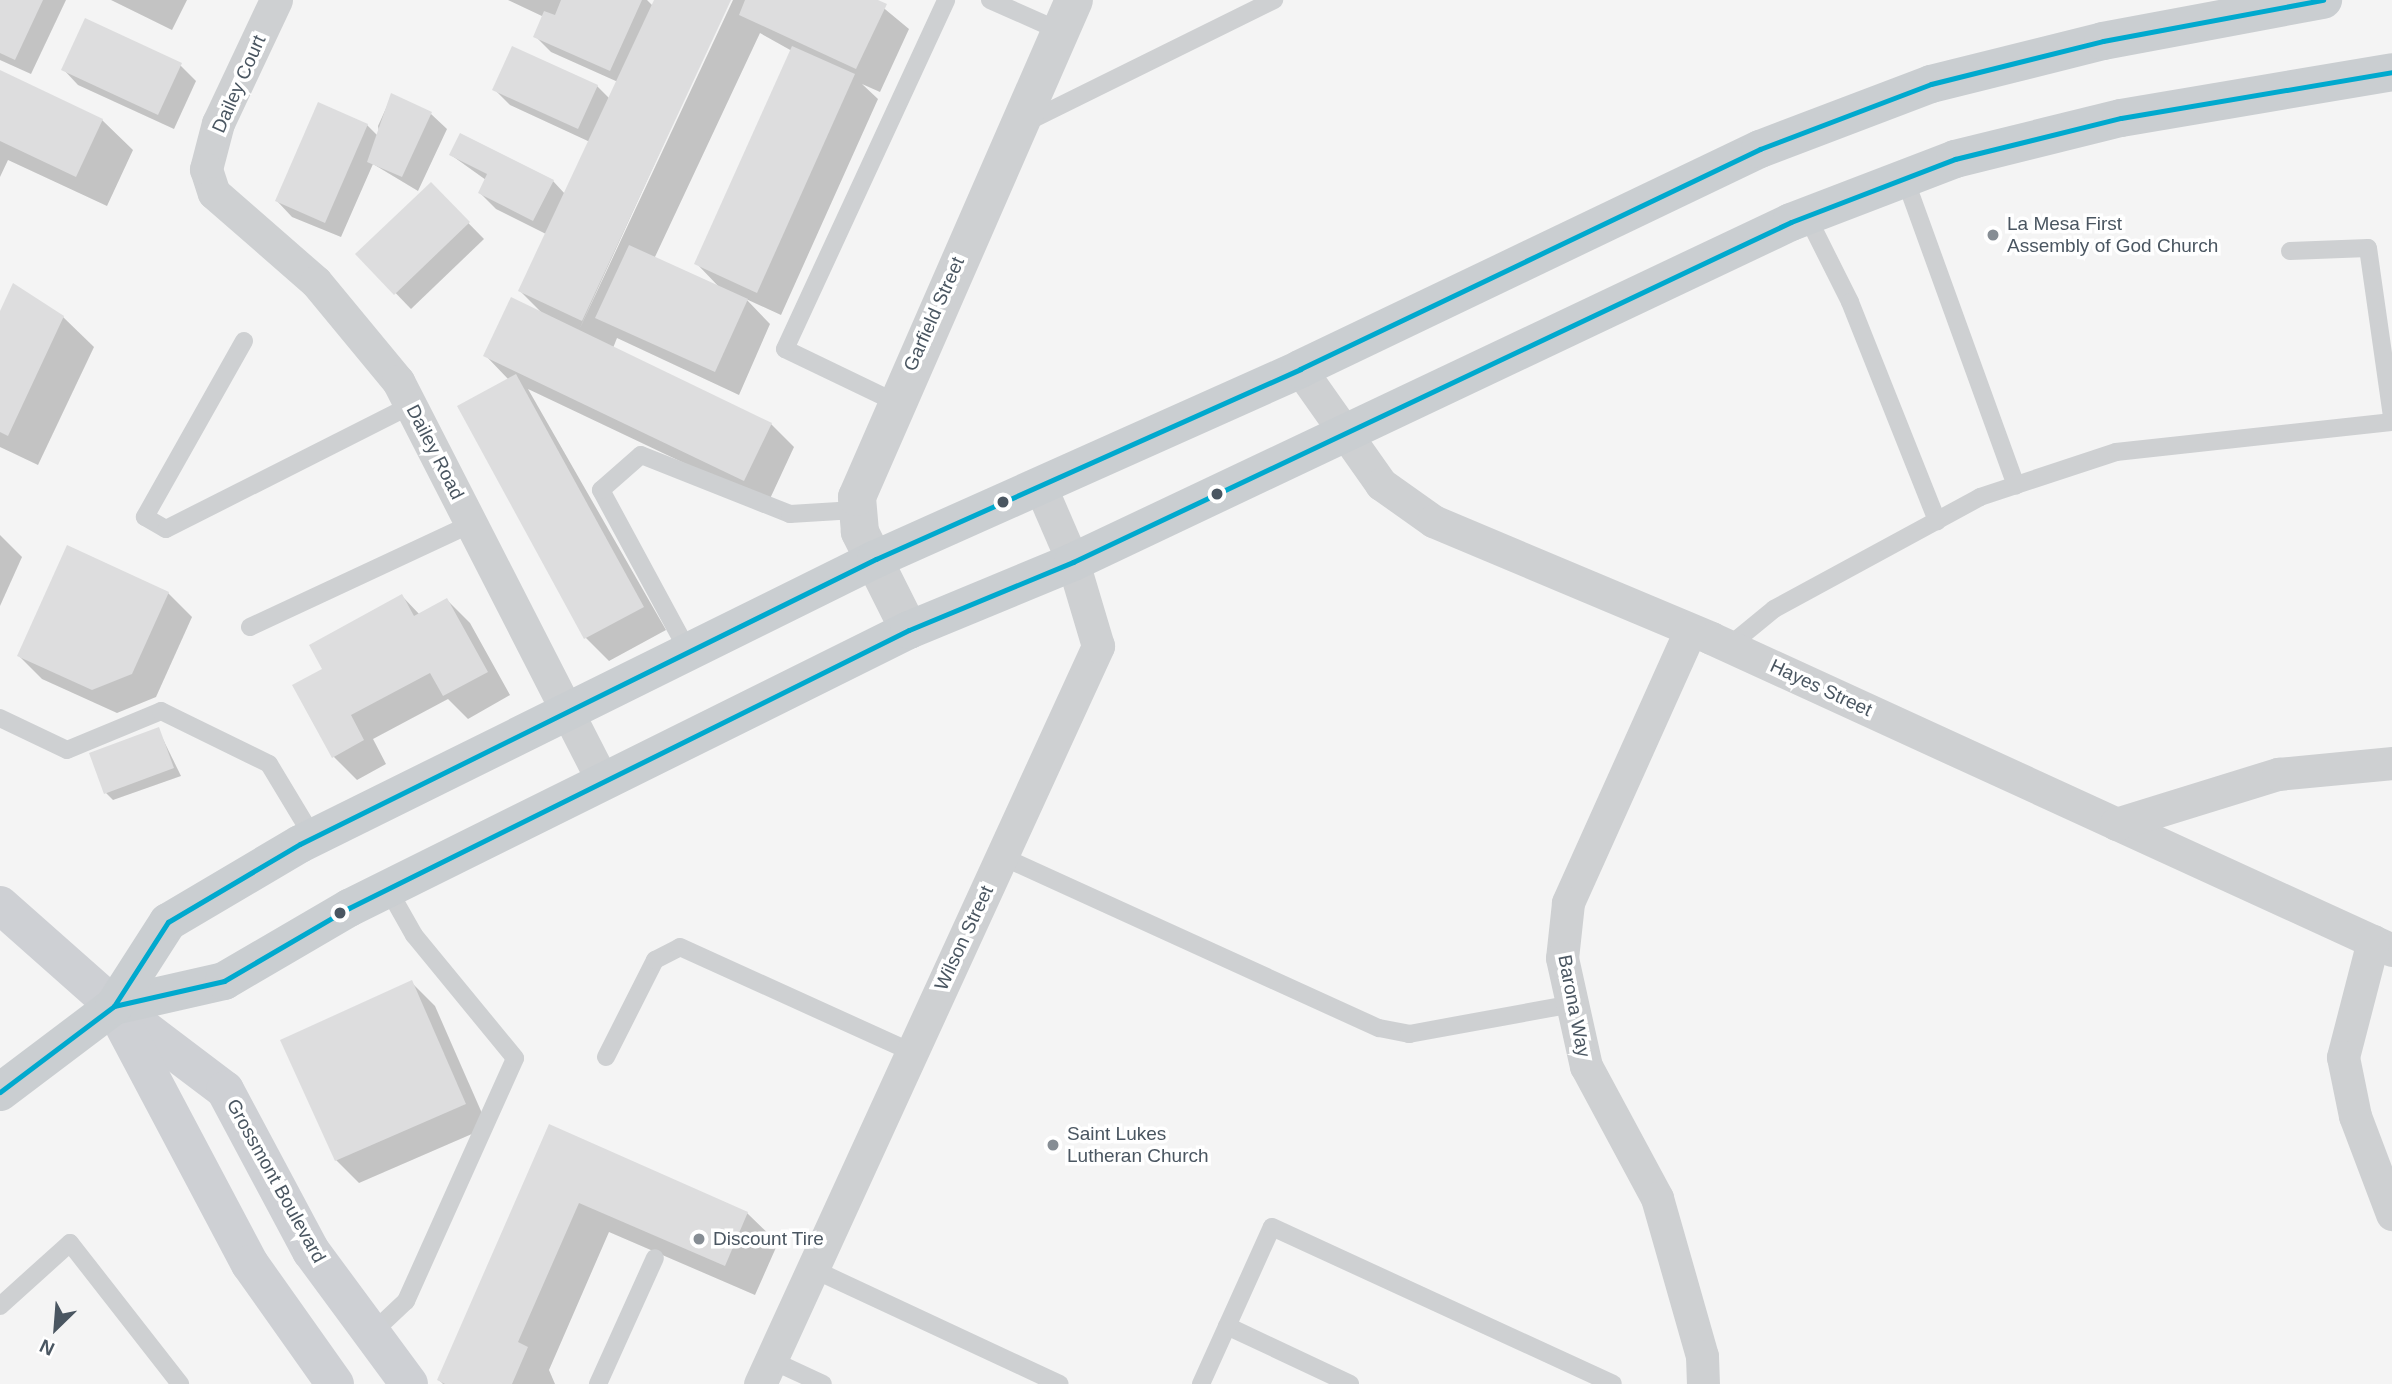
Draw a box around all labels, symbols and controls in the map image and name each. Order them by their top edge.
street label: Dailey Court [207,32,271,136]
place label: La Mesa First Assembly of God Church [2007,213,2218,257]
marker: La Mesa First Assembly of God Church [1985,227,2001,243]
street label: Garfield Street [899,253,969,375]
street label: Dailey Road [401,401,469,503]
unlabelled marker [1210,487,1224,501]
unlabelled marker [996,495,1010,509]
street label: Hayes Street [1766,654,1876,722]
street label: Wilson Street [930,882,998,994]
unlabelled marker [333,906,347,920]
street label: Barona Way [1553,953,1595,1059]
street label: Grossmont Boulevard [221,1095,331,1267]
place label: Saint Lukes Lutheran Church [1067,1123,1209,1167]
marker: Saint Lukes Lutheran Church [1045,1137,1061,1153]
place label: Discount Tire [713,1228,824,1250]
marker: Discount Tire [691,1231,707,1247]
north arrow [21,1293,91,1363]
text: N [36,1335,58,1360]

